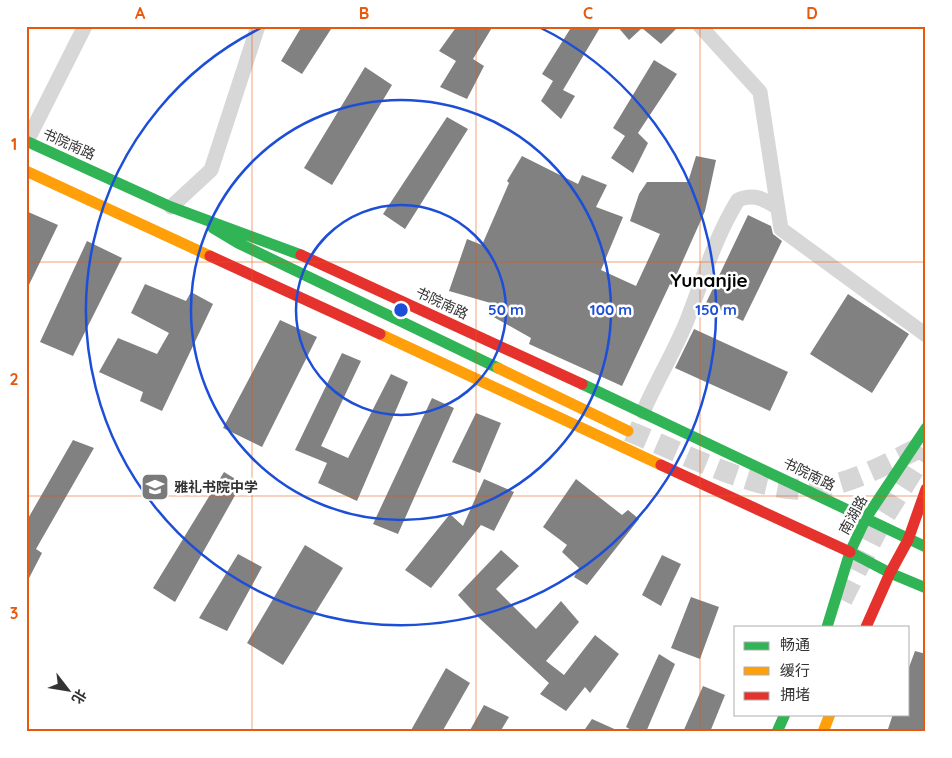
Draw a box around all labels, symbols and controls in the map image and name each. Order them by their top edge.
text: A [135,3,146,23]
text: B [359,3,369,23]
text: C [583,3,593,23]
text: D [806,3,818,23]
street label: 书院南路 [40,124,98,164]
text: 1 [11,134,17,154]
district label: Yunanjie [670,268,748,292]
street label: 书院南路 [413,283,471,323]
text: 50 m [488,300,524,319]
text: 100 m [590,300,632,319]
text: 150 m [695,300,737,319]
centre of rings [392,301,410,319]
text: 2 [9,369,19,389]
street label: 书院南路 [780,454,838,494]
school or university icon: 雅礼书院中学 [140,472,170,502]
place label: 雅礼书院中学 [174,478,258,496]
street label: 南湖路 [835,492,871,538]
text: 3 [10,603,18,623]
legend [734,626,910,716]
text: 畅通 [780,635,810,654]
text: 缓行 [780,661,810,680]
north arrow [42,666,92,716]
text: 拥堵 [780,685,810,704]
text: 北 [68,686,90,707]

